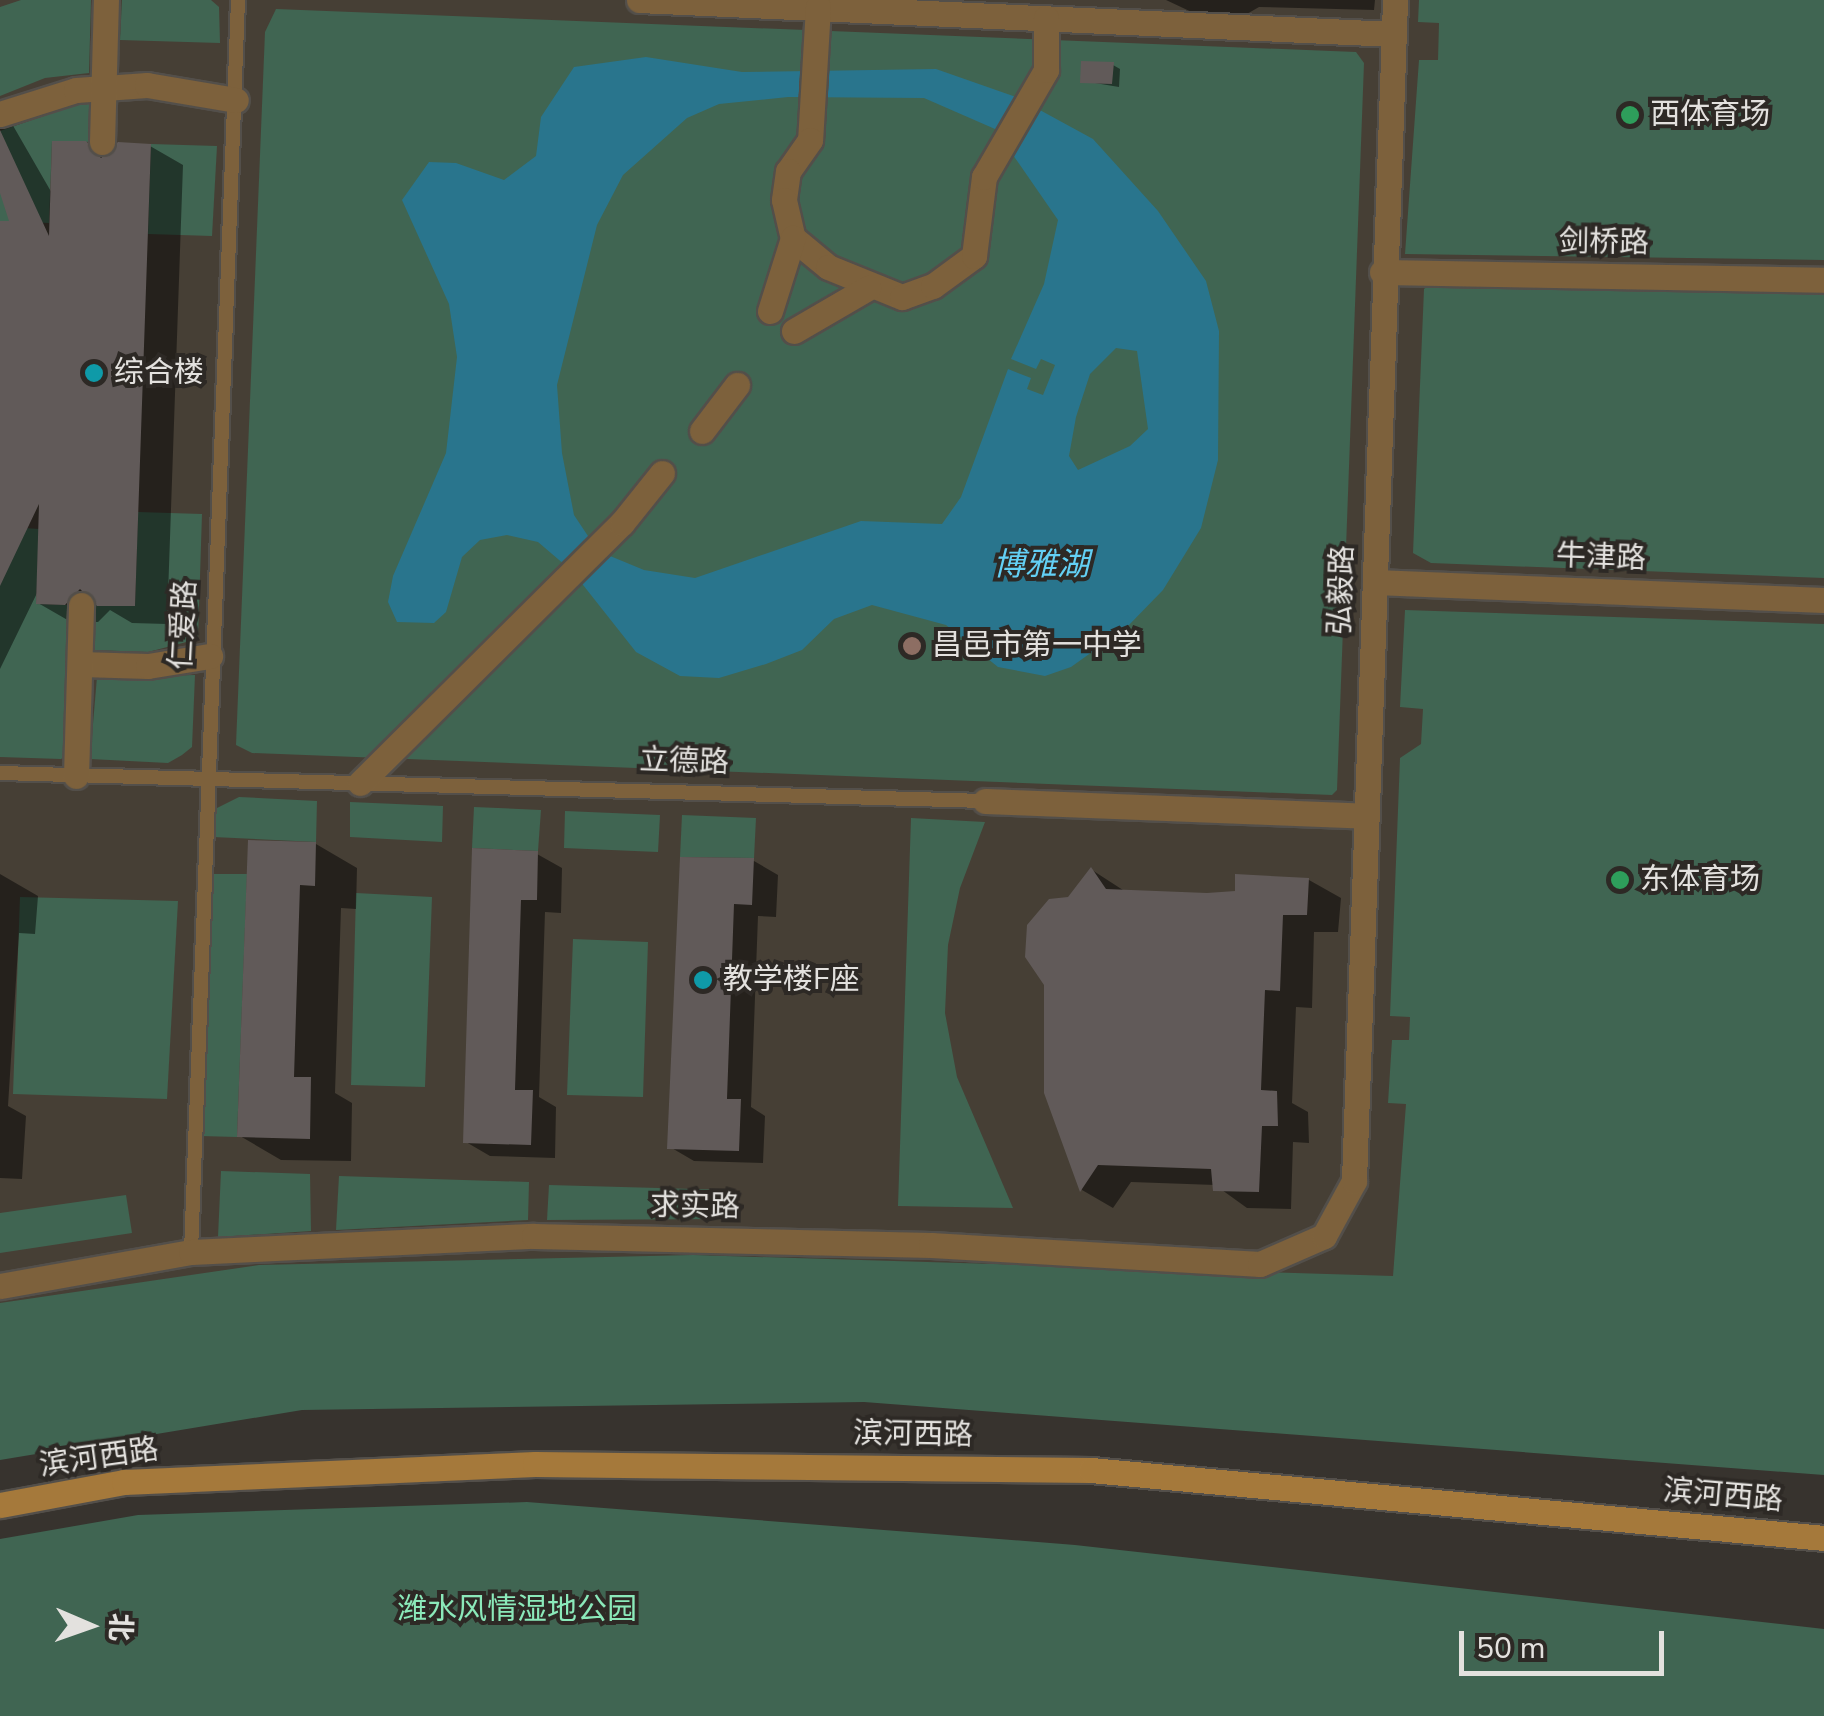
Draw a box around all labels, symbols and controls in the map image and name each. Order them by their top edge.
place label: 西体育场 [1650,97,1770,133]
marker: 西体育场 [1619,104,1641,126]
street label: 剑桥路 [1559,224,1649,262]
place label: 综合楼 [114,355,204,391]
marker: 综合楼 [83,362,105,384]
street label: 牛津路 [1555,538,1647,578]
street label: 弘毅路 [1322,544,1362,636]
water label: 博雅湖 [993,546,1089,584]
street label: 仁爱路 [164,579,204,671]
place label: 昌邑市第一中学 [932,628,1142,664]
marker: 昌邑市第一中学 [901,635,923,657]
street label: 立德路 [638,742,730,782]
place label: 东体育场 [1640,862,1760,898]
marker: 东体育场 [1609,869,1631,891]
place label: 教学楼F座 [723,962,859,998]
marker: 教学楼F座 [692,969,714,991]
street label: 求实路 [650,1188,740,1226]
street label: 滨河西路 [853,1416,973,1454]
street label: 滨河西路 [37,1432,161,1484]
street label: 滨河西路 [1662,1473,1784,1519]
north arrow [40,1576,140,1676]
park label: 潍水风情湿地公园 [397,1592,637,1628]
scale bar [1464,1611,1669,1673]
text: 北 [101,1612,139,1642]
text: 50 m [1476,1628,1545,1669]

